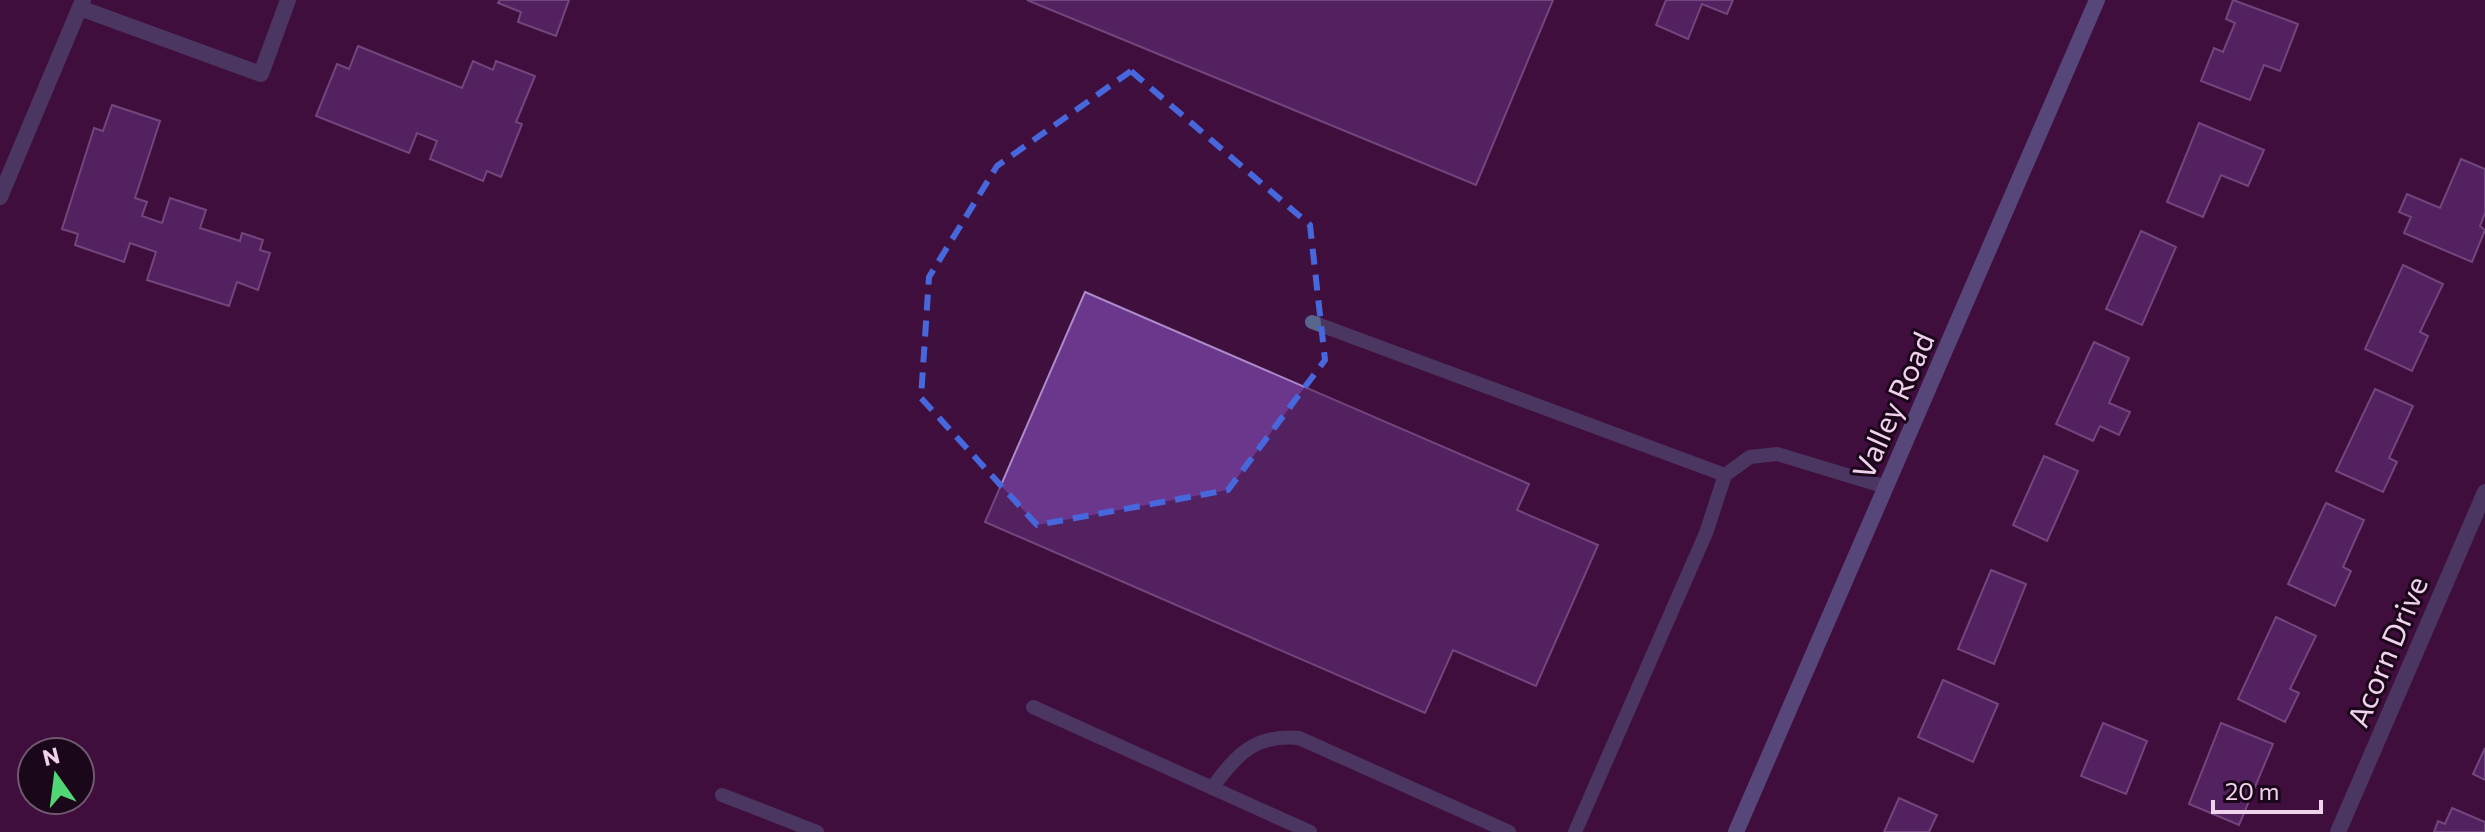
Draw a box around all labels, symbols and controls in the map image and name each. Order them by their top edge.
street label: Valley Road [1843,326,1941,484]
street label: Acorn Drive [2338,570,2434,732]
north arrow [16,736,96,816]
text: N [40,741,62,771]
scale bar [2213,764,2321,814]
text: 20 m [2225,776,2279,805]

